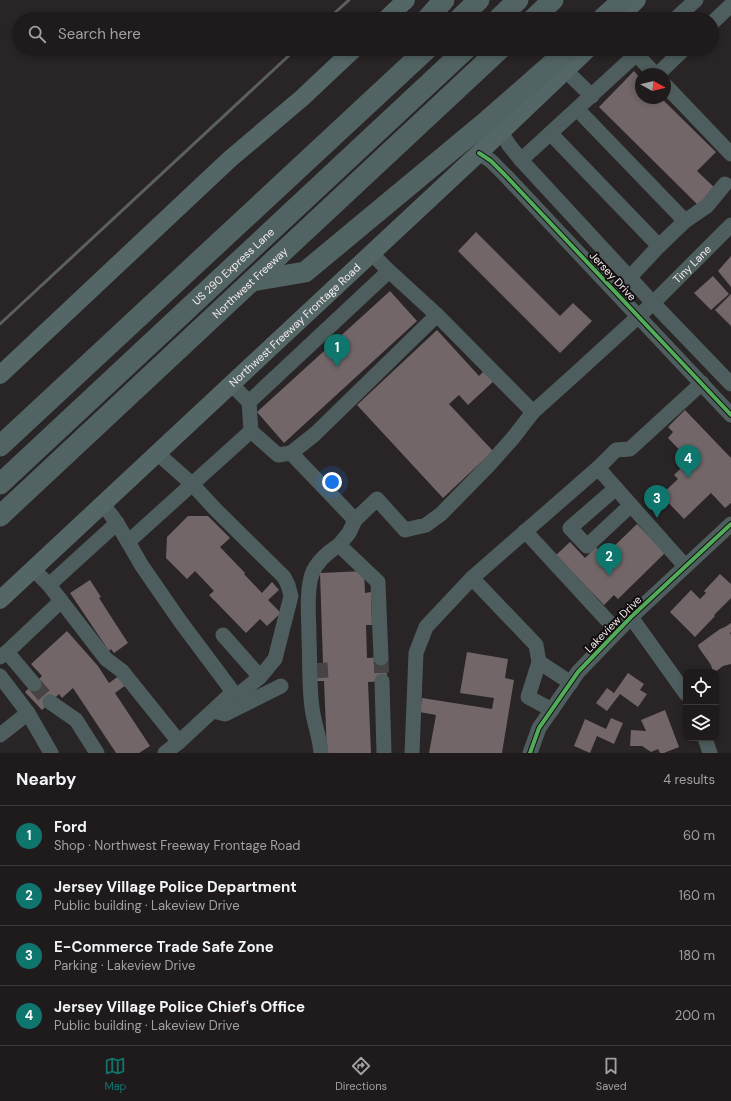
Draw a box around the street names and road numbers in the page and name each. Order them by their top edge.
street label: US 290 Express Lane [189,225,277,308]
street label: Tiny Lane [670,242,714,286]
street label: Northwest Freeway [209,244,291,321]
street label: Jersey Drive [587,248,639,304]
street label: Northwest Freeway Frontage Road [226,260,363,390]
street label: Lakeview Drive [582,593,644,655]

